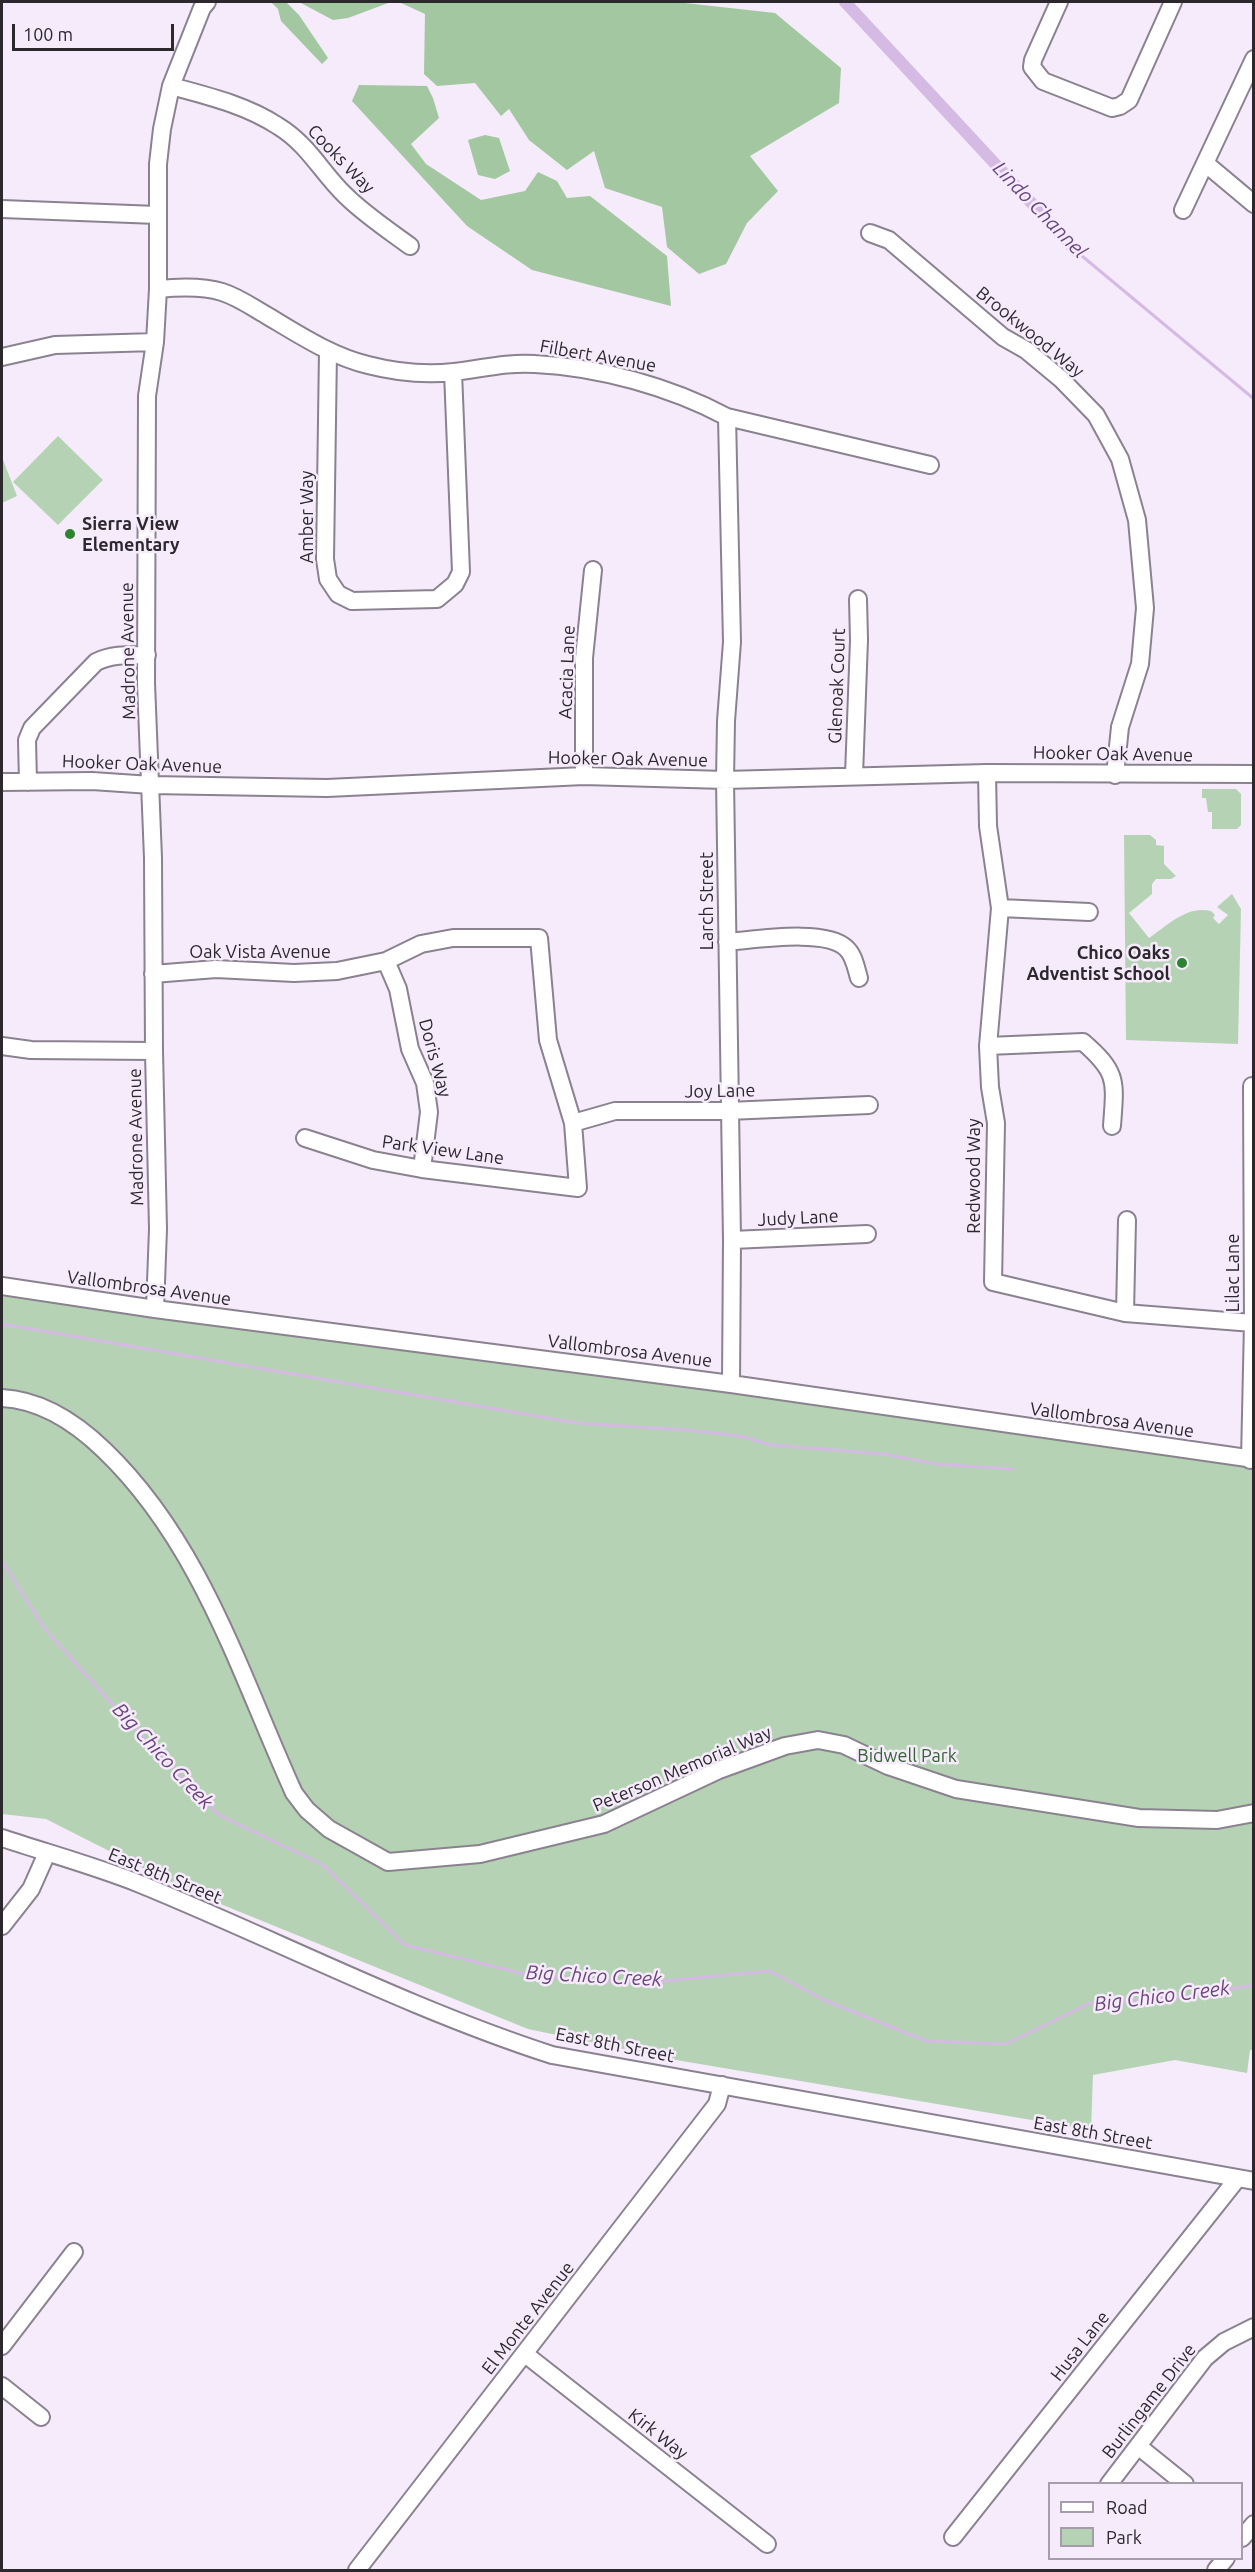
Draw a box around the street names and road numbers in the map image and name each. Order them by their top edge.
street label: Cooks Way [303,120,379,198]
street label: Brookwood Way [972,282,1088,382]
street label: Filbert Avenue [538,335,658,377]
street label: Amber Way [296,471,318,563]
street label: Madrone Avenue [116,582,140,720]
street label: Acacia Lane [555,625,579,719]
street label: Glenoak Court [824,628,850,744]
street label: Hooker Oak Avenue [1033,742,1193,766]
street label: Hooker Oak Avenue [548,747,708,771]
street label: Hooker Oak Avenue [62,750,222,778]
street label: Larch Street [696,852,718,950]
street label: Oak Vista Avenue [189,941,331,963]
street label: Doris Way [414,1016,456,1100]
street label: Madrone Avenue [124,1068,148,1206]
street label: Joy Lane [684,1080,756,1102]
street label: Redwood Way [963,1118,985,1234]
street label: Park View Lane [381,1131,505,1169]
street label: Judy Lane [757,1205,839,1231]
street label: Lilac Lane [1222,1234,1244,1312]
street label: Vallombrosa Avenue [66,1266,232,1310]
street label: Vallombrosa Avenue [547,1330,713,1372]
street label: Vallombrosa Avenue [1029,1398,1195,1442]
street label: Peterson Memorial Way [589,1722,775,1816]
street label: East 8th Street [105,1843,225,1909]
street label: East 8th Street [554,2023,676,2067]
street label: East 8th Street [1032,2112,1154,2154]
street label: El Monte Avenue [477,2257,579,2379]
street label: Husa Lane [1046,2307,1114,2385]
street label: Burlingame Drive [1098,2339,1200,2463]
street label: Kirk Way [624,2404,692,2464]

